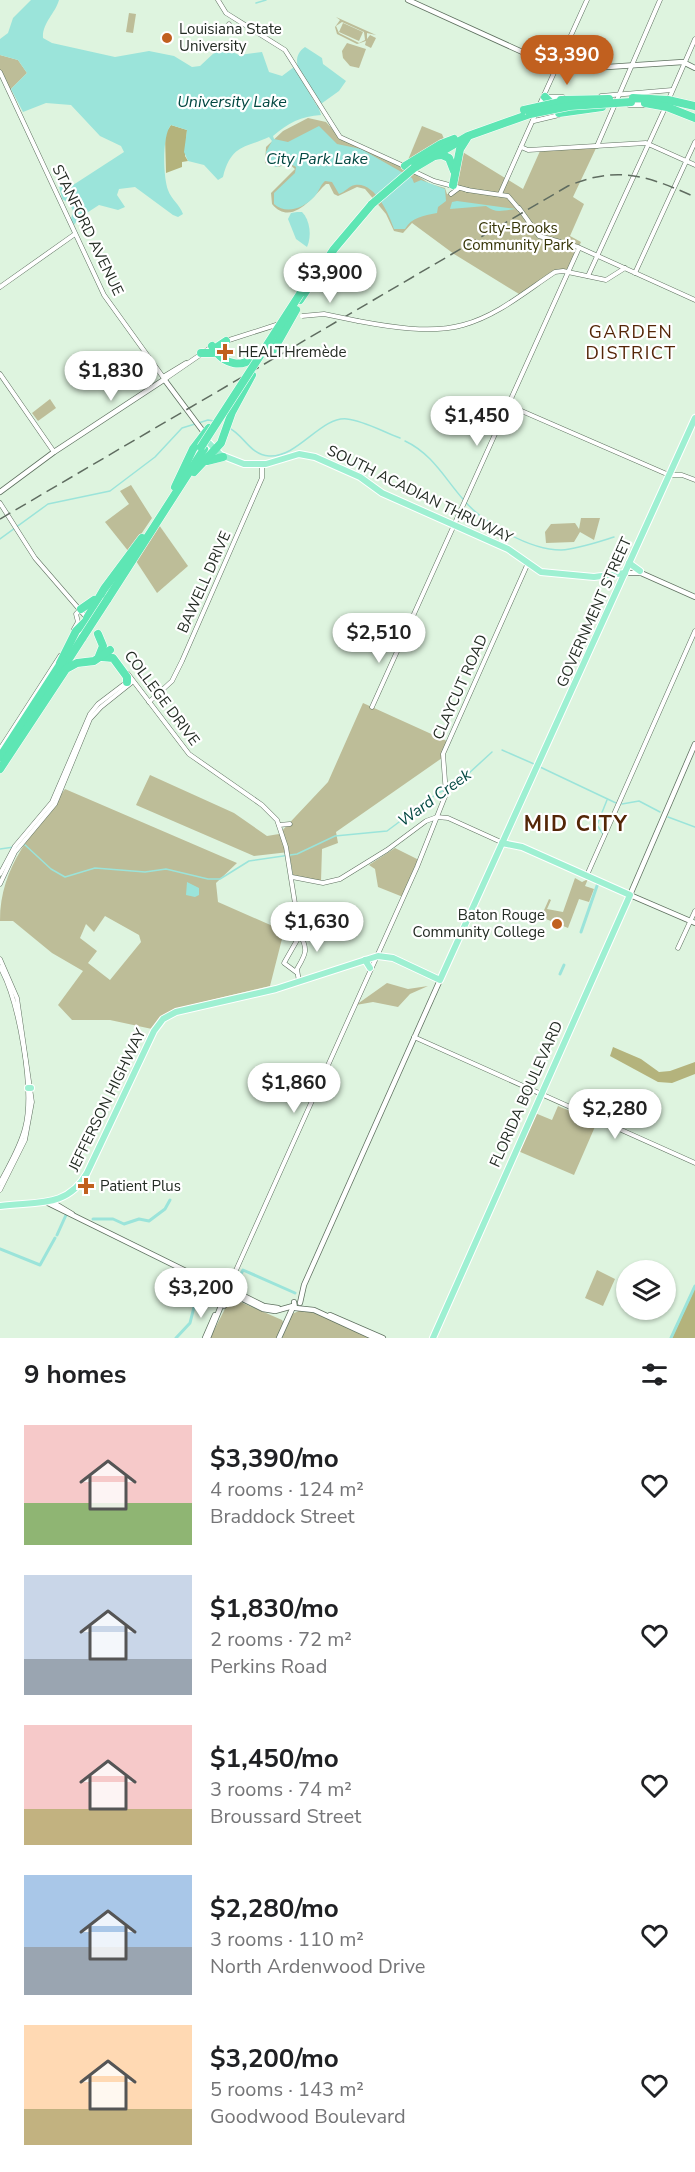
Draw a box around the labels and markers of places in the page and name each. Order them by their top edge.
place label: Louisiana State University [179,19,282,56]
marker: Louisiana State University [160,31,174,45]
pin: $3,390 [518,35,616,86]
pin: $3,900 [281,253,379,304]
place label: HEALTHremède [238,342,346,362]
marker: HEALTHremède [216,343,234,361]
pin: $1,830 [62,351,160,402]
pin: $1,450 [428,396,526,447]
pin: $2,510 [330,613,428,664]
pin: $1,630 [268,902,366,953]
place label: Baton Rouge Community College [413,905,545,942]
marker: Baton Rouge Community College [550,917,564,931]
pin: $1,860 [245,1063,343,1114]
pin: $2,280 [566,1089,664,1140]
place label: Patient Plus [100,1176,181,1196]
marker: Patient Plus [77,1177,95,1195]
pin: $3,200 [152,1268,250,1319]

